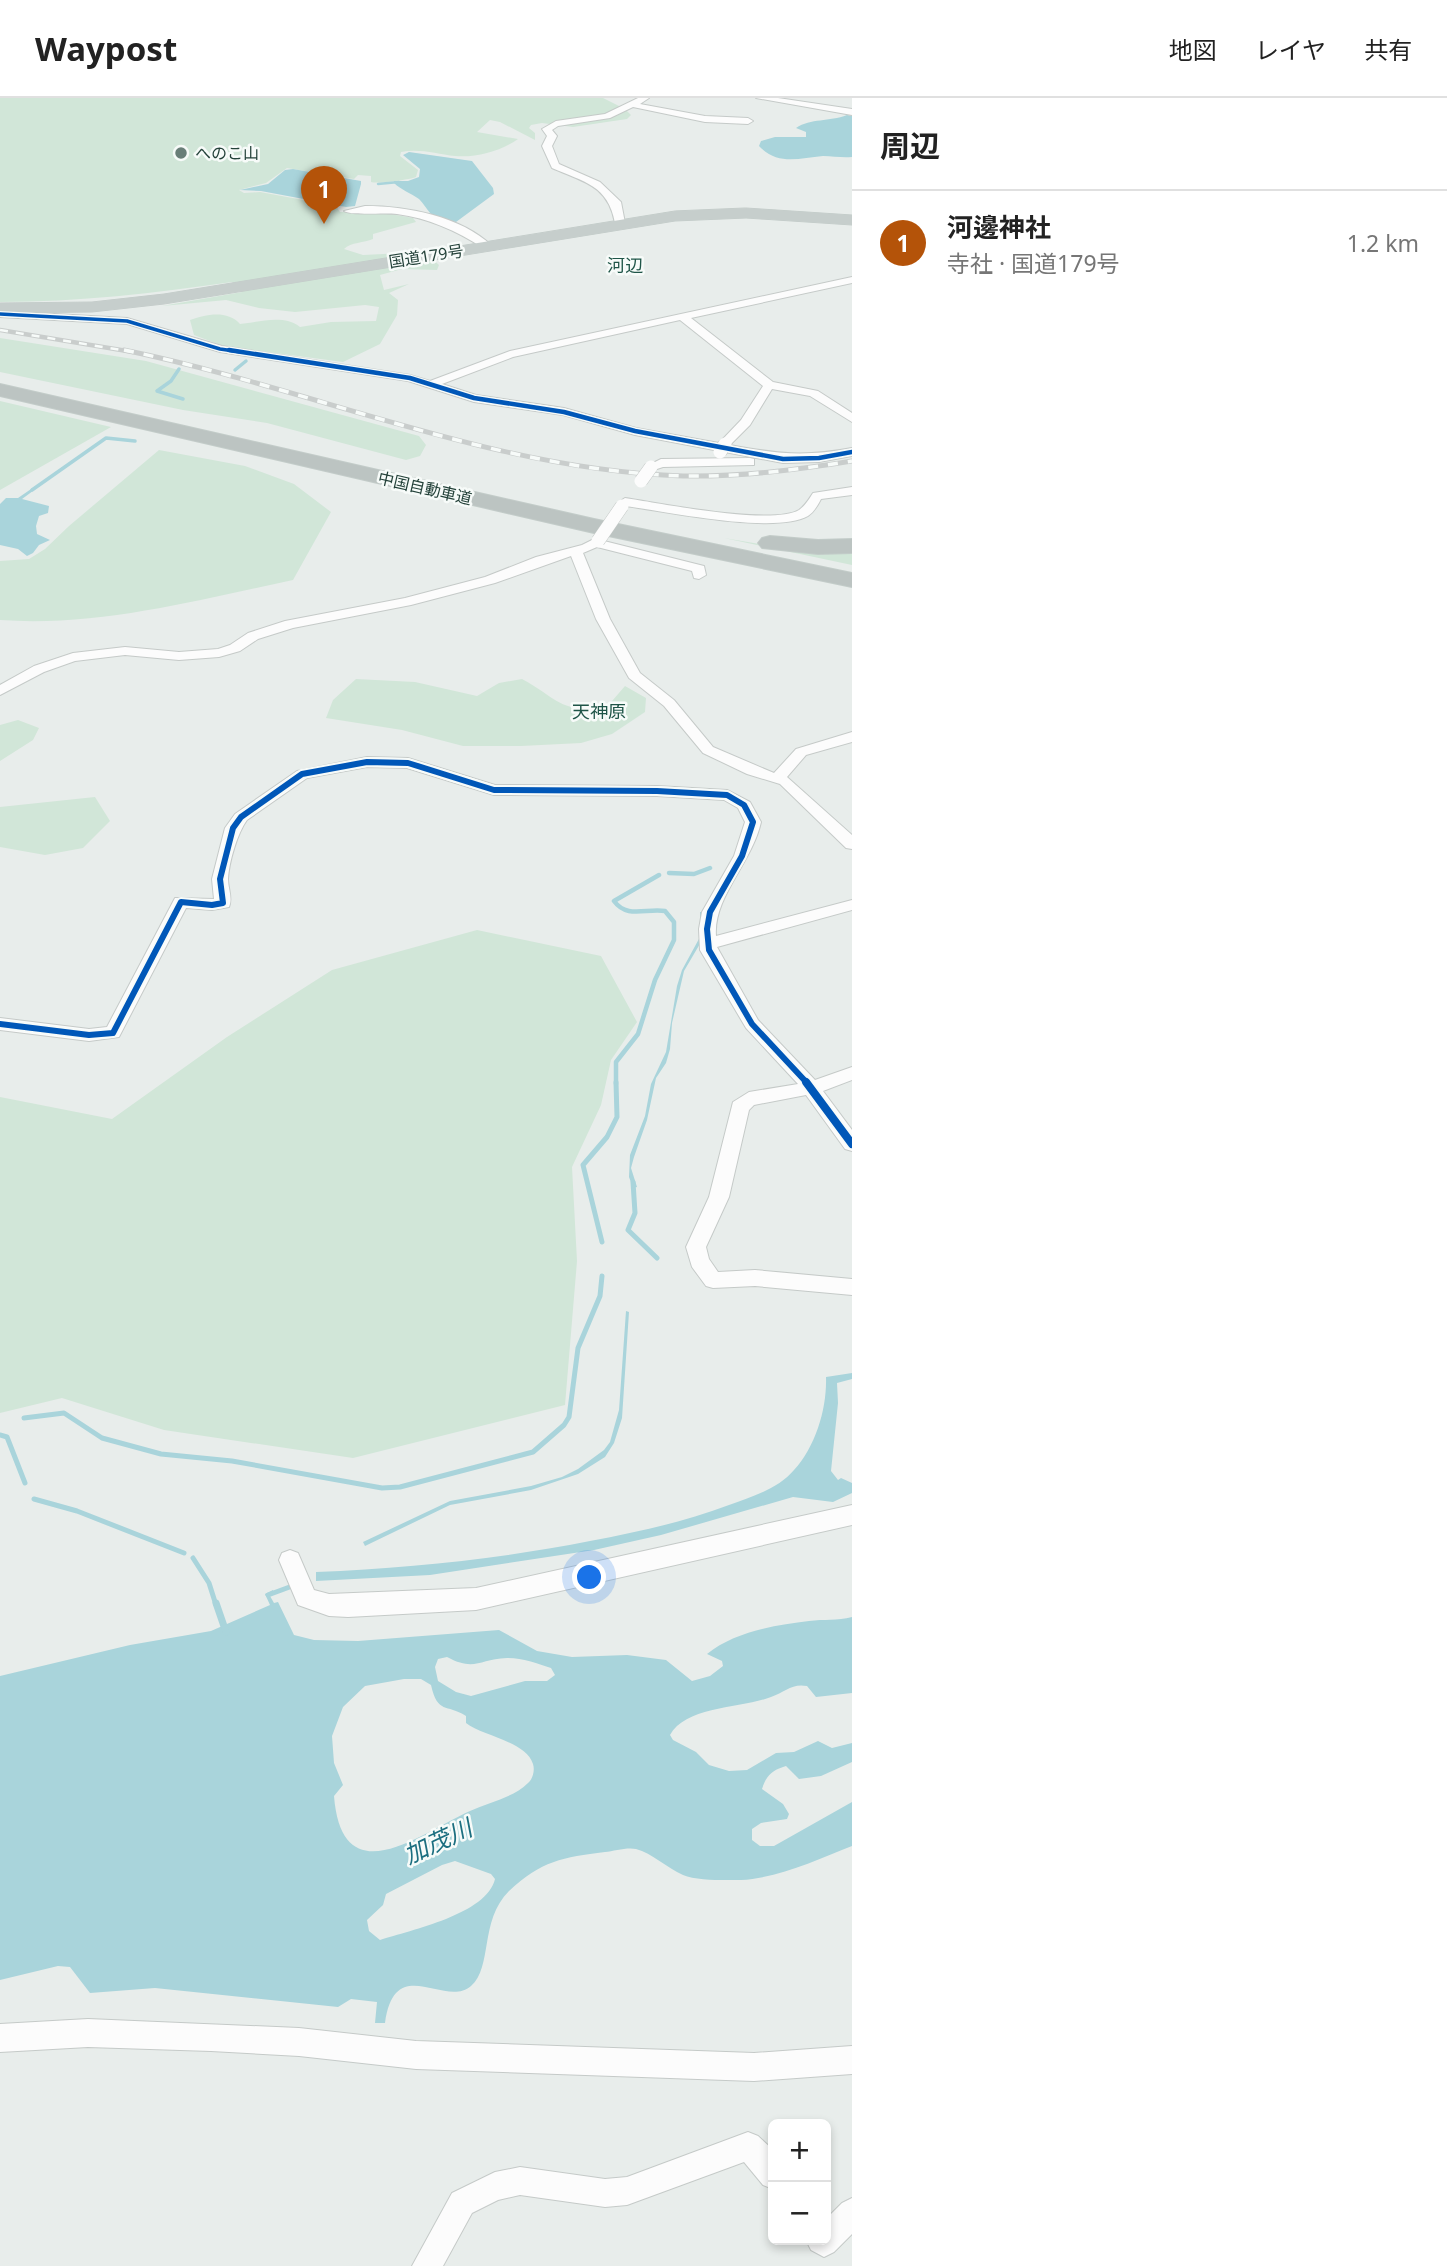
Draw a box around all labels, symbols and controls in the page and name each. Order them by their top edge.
text: Waypost [35,26,177,71]
text: 地図 [1169,33,1217,66]
text: レイヤ [1255,33,1326,66]
text: 共有 [1364,33,1412,66]
text: 周辺 [880,125,940,166]
place label: へのこ山 [195,142,259,164]
marker: へのこ山 [173,145,189,161]
pin: 1 [301,166,347,224]
text: 河邊神社 [947,209,1051,245]
text: 1 [896,227,910,259]
text: 1.2 km [1347,227,1419,259]
street label: 国道179号 [387,239,465,273]
text: 寺社 · 国道179号 [947,247,1120,279]
district label: 河辺 [607,253,643,277]
street label: 中国自動車道 [376,466,474,510]
district label: 天神原 [572,699,626,723]
your location [572,1560,606,1594]
water label: 加茂川 [398,1809,480,1871]
map controls [768,2119,831,2245]
button: + [768,2119,831,2182]
button: − [768,2182,831,2245]

